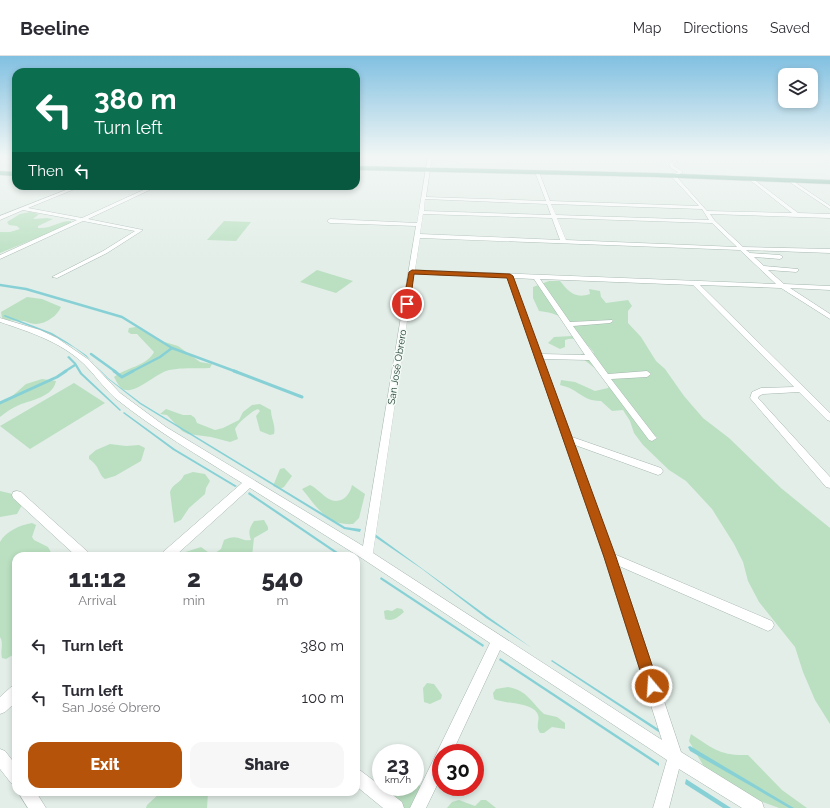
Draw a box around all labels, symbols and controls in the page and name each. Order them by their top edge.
text: Beeline [20,17,89,39]
text: Map [633,20,661,36]
text: Directions [683,20,748,36]
text: Saved [770,20,810,36]
map controls [778,68,818,108]
button: layers [778,68,818,108]
text: 380 m [94,83,177,116]
icon: left [28,84,80,136]
text: Turn left [94,117,163,138]
icon: left [71,160,93,182]
text: Then [28,162,63,180]
pin [390,287,424,321]
icon: arrive [396,293,418,315]
street label: San José Obrero [386,329,408,405]
text: 11:12 [68,564,126,593]
text: 2 [187,564,201,593]
text: 540 [262,564,304,593]
text: Arrival [78,593,116,608]
text: min [183,593,205,608]
text: m [277,593,289,608]
icon: left [28,635,50,657]
text: Turn left [62,637,123,655]
text: 380 m [300,637,344,655]
position arrow [631,665,673,707]
text: Turn left [62,682,123,700]
icon: left [28,687,50,709]
text: 100 m [302,689,344,707]
text: San José Obrero [62,700,160,715]
button: Exit [28,742,182,788]
button: Share [190,742,344,788]
speed limit sign: 30 [432,744,484,796]
text: 23 [387,753,409,777]
text: km/h [385,774,411,785]

